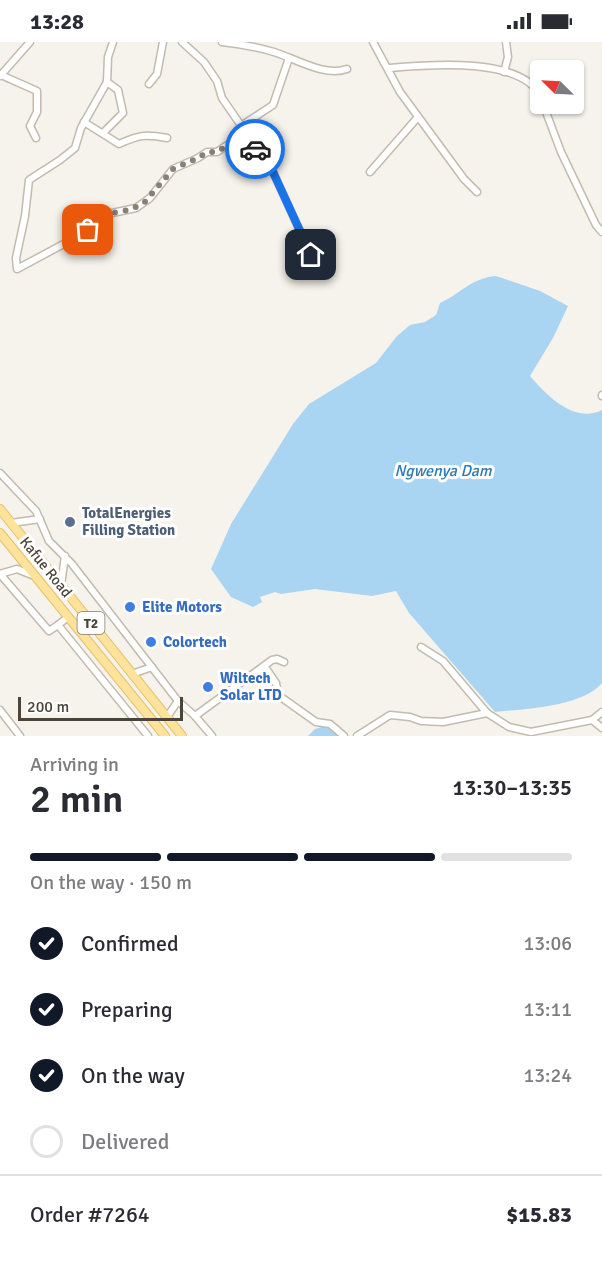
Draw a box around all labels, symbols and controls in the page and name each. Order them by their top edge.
text: 13:28 [30,8,84,35]
north arrow [530,60,584,114]
map controls [530,60,584,114]
courier [225,119,285,179]
icon: car [239,133,272,166]
pin [62,204,113,255]
icon: bag [71,213,104,246]
pin [285,229,336,280]
icon: home [294,238,327,271]
water label: Ngwenya Dam [394,461,493,481]
place label: TotalEnergies Filling Station [82,504,175,539]
marker: TotalEnergies Filling Station [63,515,77,529]
street label: Kafue Road [16,533,76,601]
place label: Elite Motors [142,598,222,616]
marker: Elite Motors [123,600,137,614]
road number: T2 [78,612,104,634]
place label: Colortech [163,633,227,651]
marker: Colortech [144,635,158,649]
place label: Wiltech Solar LTD [220,669,282,704]
marker: Wiltech Solar LTD [201,680,215,694]
scale bar [18,694,183,722]
text: 200 m [27,697,69,717]
text: Arriving in [30,752,119,777]
text: 13:30–13:35 [453,774,572,801]
text: 2 min [30,775,123,823]
text: On the way · 150 m [30,870,192,895]
icon: check [30,927,63,960]
text: Confirmed [81,930,179,957]
text: 13:06 [523,931,572,956]
icon: check [30,993,63,1026]
text: Preparing [81,996,173,1023]
text: 13:11 [523,997,572,1022]
icon: check [30,1059,63,1092]
text: On the way [81,1062,185,1089]
text: 13:24 [523,1063,572,1088]
text: Delivered [81,1128,169,1155]
text: Order #7264 [30,1201,150,1228]
text: $15.83 [506,1201,572,1228]

